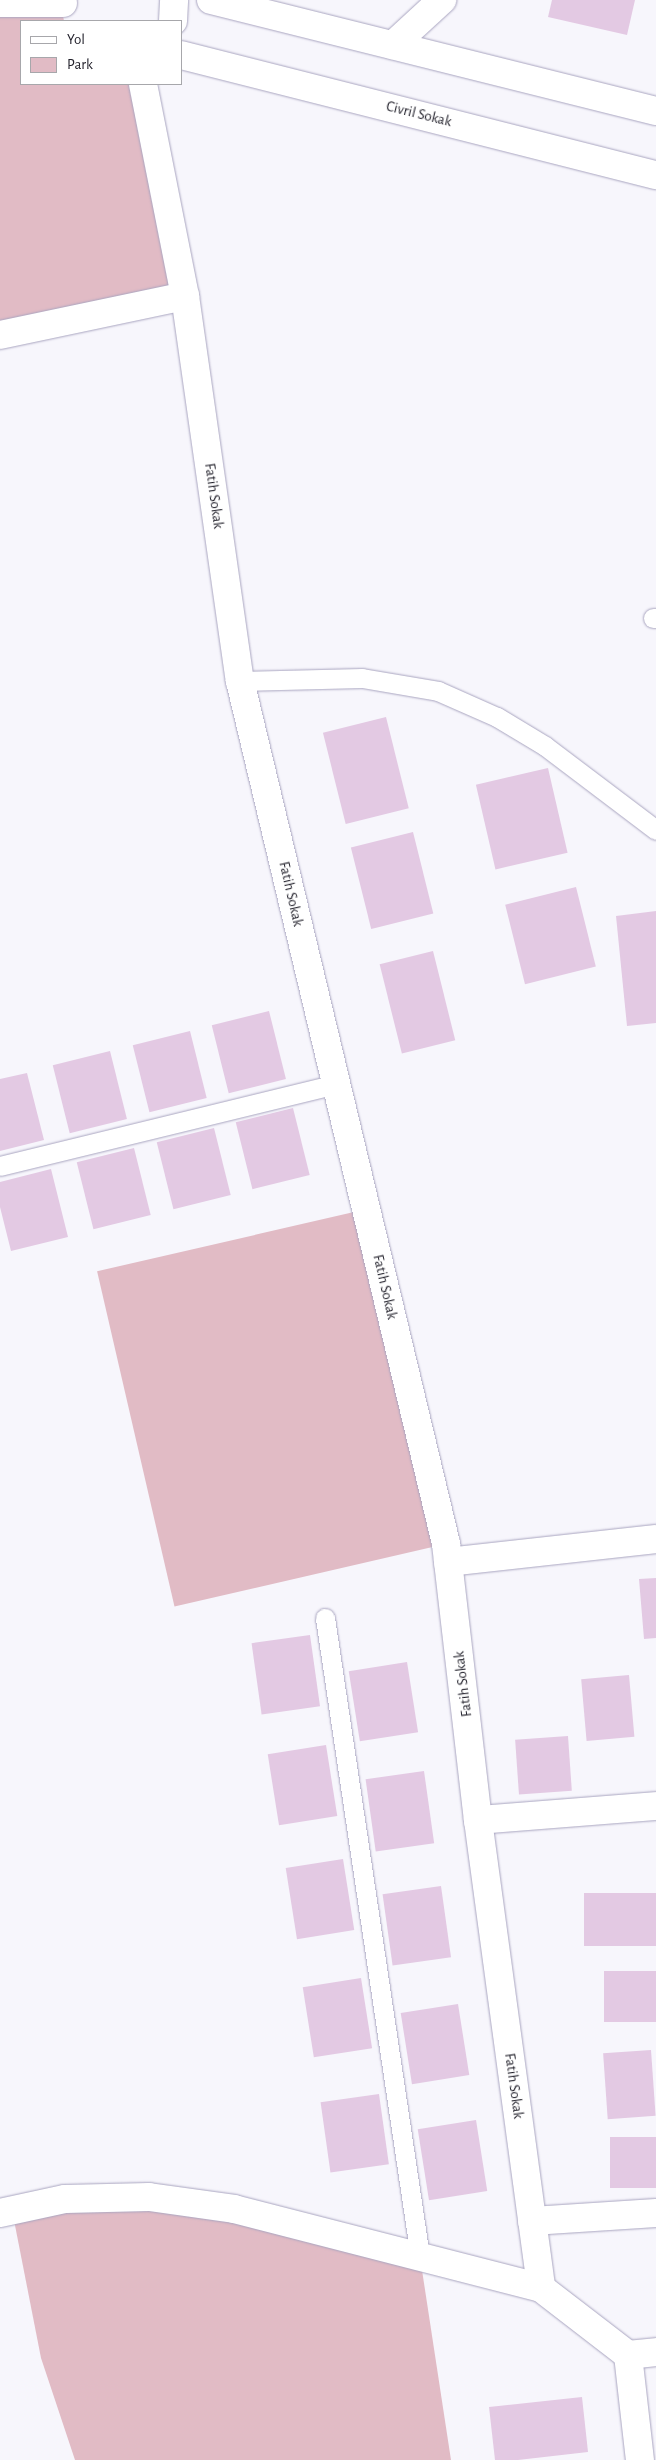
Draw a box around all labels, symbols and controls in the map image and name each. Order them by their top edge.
legend [20,20,182,85]
text: Yol [67,32,85,47]
text: Park [67,57,93,72]
street label: Civril Sokak [384,97,454,131]
street label: Fatih Sokak [200,462,228,530]
street label: Fatih Sokak [275,860,307,928]
street label: Fatih Sokak [369,1253,401,1321]
street label: Fatih Sokak [450,1650,476,1718]
street label: Fatih Sokak [500,2052,528,2120]

